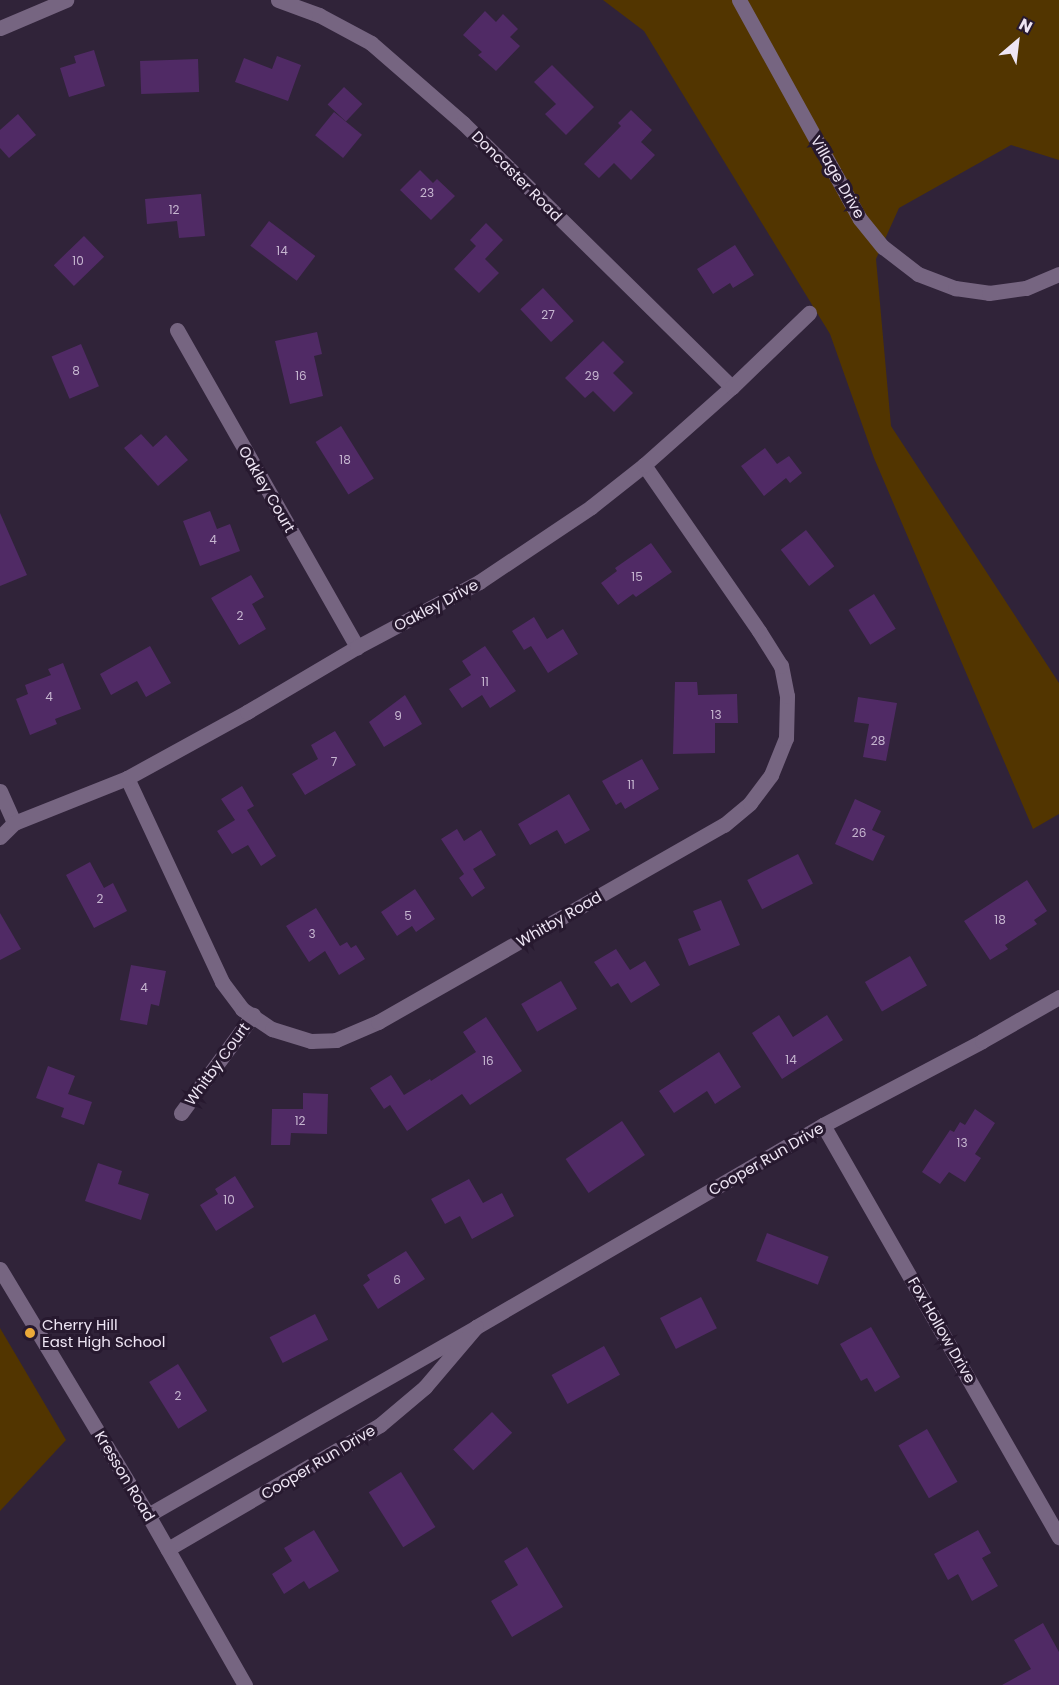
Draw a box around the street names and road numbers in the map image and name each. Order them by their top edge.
street label: Doncaster Road [468,127,566,225]
street label: Village Drive [807,132,869,222]
street label: Oakley Court [235,443,299,535]
street label: Oakley Drive [391,575,481,635]
street label: Whitby Road [513,887,605,951]
street label: Whitby Court [181,1019,253,1109]
street label: Cooper Run Drive [705,1119,827,1199]
street label: Fox Hollow Drive [904,1274,980,1386]
street label: Cooper Run Drive [258,1421,378,1503]
street label: Kresson Road [91,1428,159,1524]

